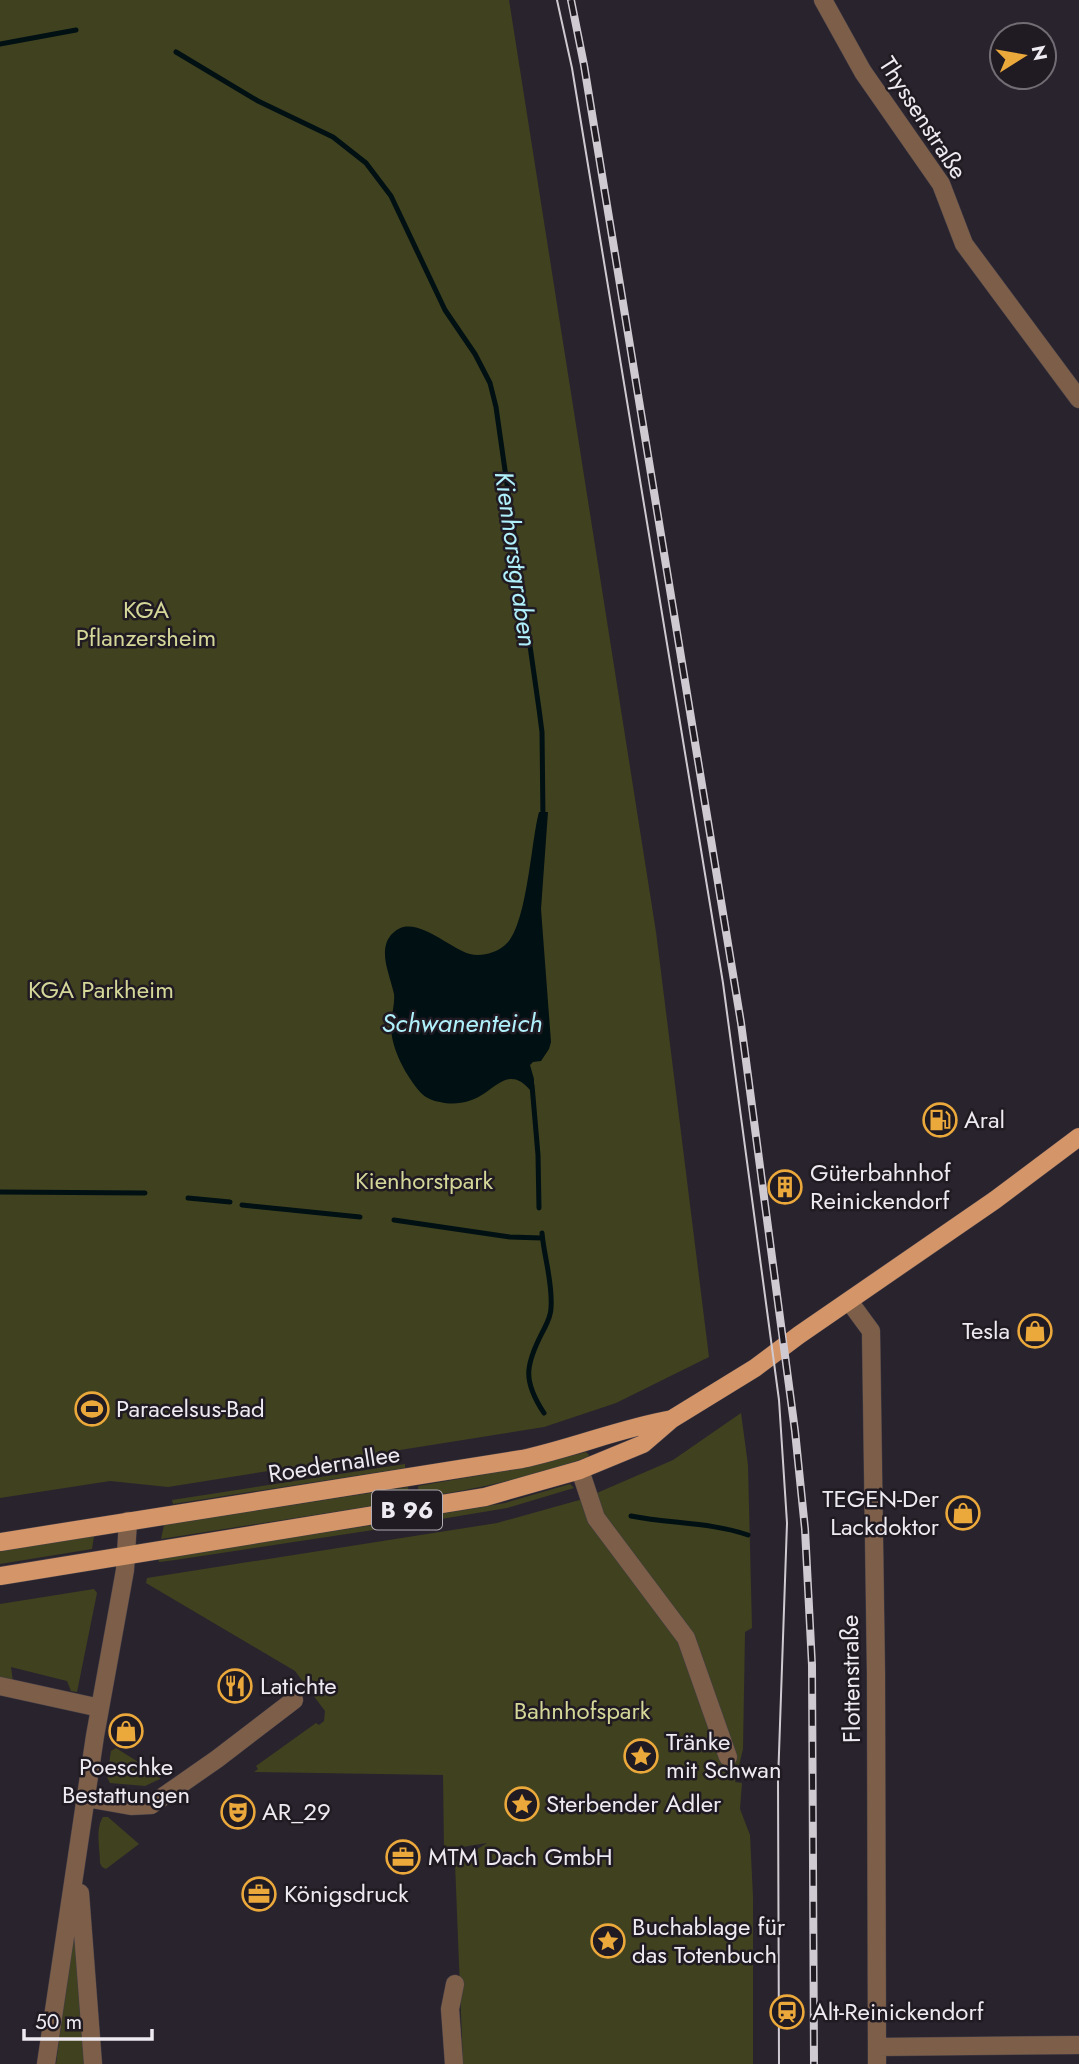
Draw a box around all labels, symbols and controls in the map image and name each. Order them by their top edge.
north arrow [988,21,1058,91]
text: N [1025,43,1054,63]
street label: Thyssenstraße [871,50,976,186]
water label: Kienhorstgraben [485,469,547,649]
park label: KGA Pflanzersheim [76,592,216,655]
park label: KGA Parkheim [28,972,174,1007]
water label: Schwanenteich [382,1004,542,1042]
fuel station icon: Aral [921,1101,959,1139]
place label: Aral [964,1102,1005,1137]
place label: Güterbahnhof Reinickendorf [810,1155,952,1218]
park label: Kienhorstpark [355,1163,494,1198]
building icon: Güterbahnhof Reinickendorf [766,1168,804,1206]
shop icon: Tesla [1016,1312,1054,1350]
place label: Tesla [962,1313,1010,1348]
sports icon: Paracelsus-Bad [73,1390,111,1428]
place label: Paracelsus-Bad [116,1391,265,1426]
street label: Roedernallee [265,1436,402,1491]
place label: TEGEN-Der Lackdoktor [822,1481,940,1544]
road number: B 96 [372,1490,442,1530]
shop icon: TEGEN-Der Lackdoktor [944,1494,982,1532]
street label: Flottenstraße [832,1615,869,1743]
restaurant icon: Latichte [216,1667,254,1705]
place label: Latichte [260,1668,337,1703]
park label: Bahnhofspark [514,1693,651,1728]
shop icon: Poeschke Bestattungen [107,1712,145,1750]
place label: Tränke mit Schwan [666,1724,782,1787]
place icon: Tränke mit Schwan [622,1737,660,1775]
place label: Poeschke Bestattungen [62,1749,190,1812]
place icon: Sterbender Adler [503,1785,541,1823]
place label: Sterbender Adler [546,1786,722,1821]
theatre icon: AR_29 [219,1793,257,1831]
place label: AR_29 [262,1794,331,1829]
office icon: MTM Dach GmbH [384,1838,422,1876]
place label: MTM Dach GmbH [428,1839,613,1874]
office icon: Königsdruck [240,1875,278,1913]
place label: Königsdruck [284,1876,409,1911]
place label: Buchablage für das Totenbuch [632,1909,786,1972]
place icon: Buchablage für das Totenbuch [589,1922,627,1960]
station icon: Alt-Reinickendorf [768,1993,806,2031]
place label: Alt-Reinickendorf [812,1994,985,2029]
scale bar [24,1997,152,2041]
text: 50 m [35,2007,82,2037]

